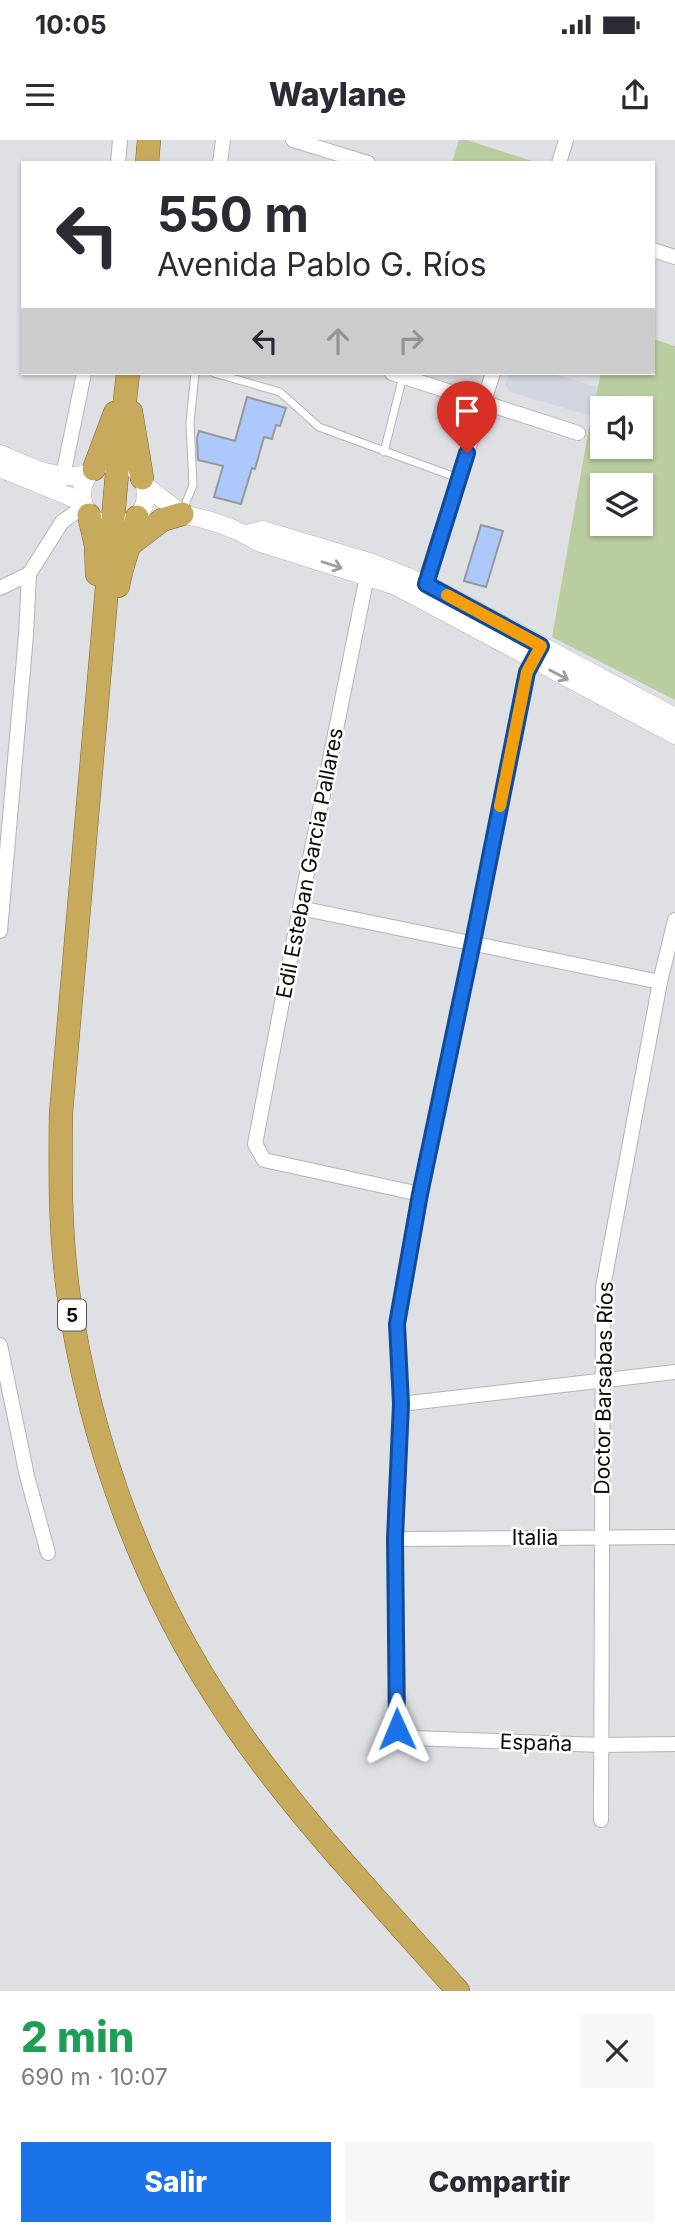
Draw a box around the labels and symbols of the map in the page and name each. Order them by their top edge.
pin [437,381,497,453]
one-way arrow [321,560,343,573]
one-way arrow [548,668,568,682]
street label: Edil Esteban Garcia Pallares [271,725,348,1000]
street label: Doctor Barsabas Ríos [589,1281,618,1495]
road number: 5 [58,1300,86,1330]
street label: Italia [512,1525,558,1550]
position arrow [360,1692,434,1766]
street label: España [499,1729,573,1756]

